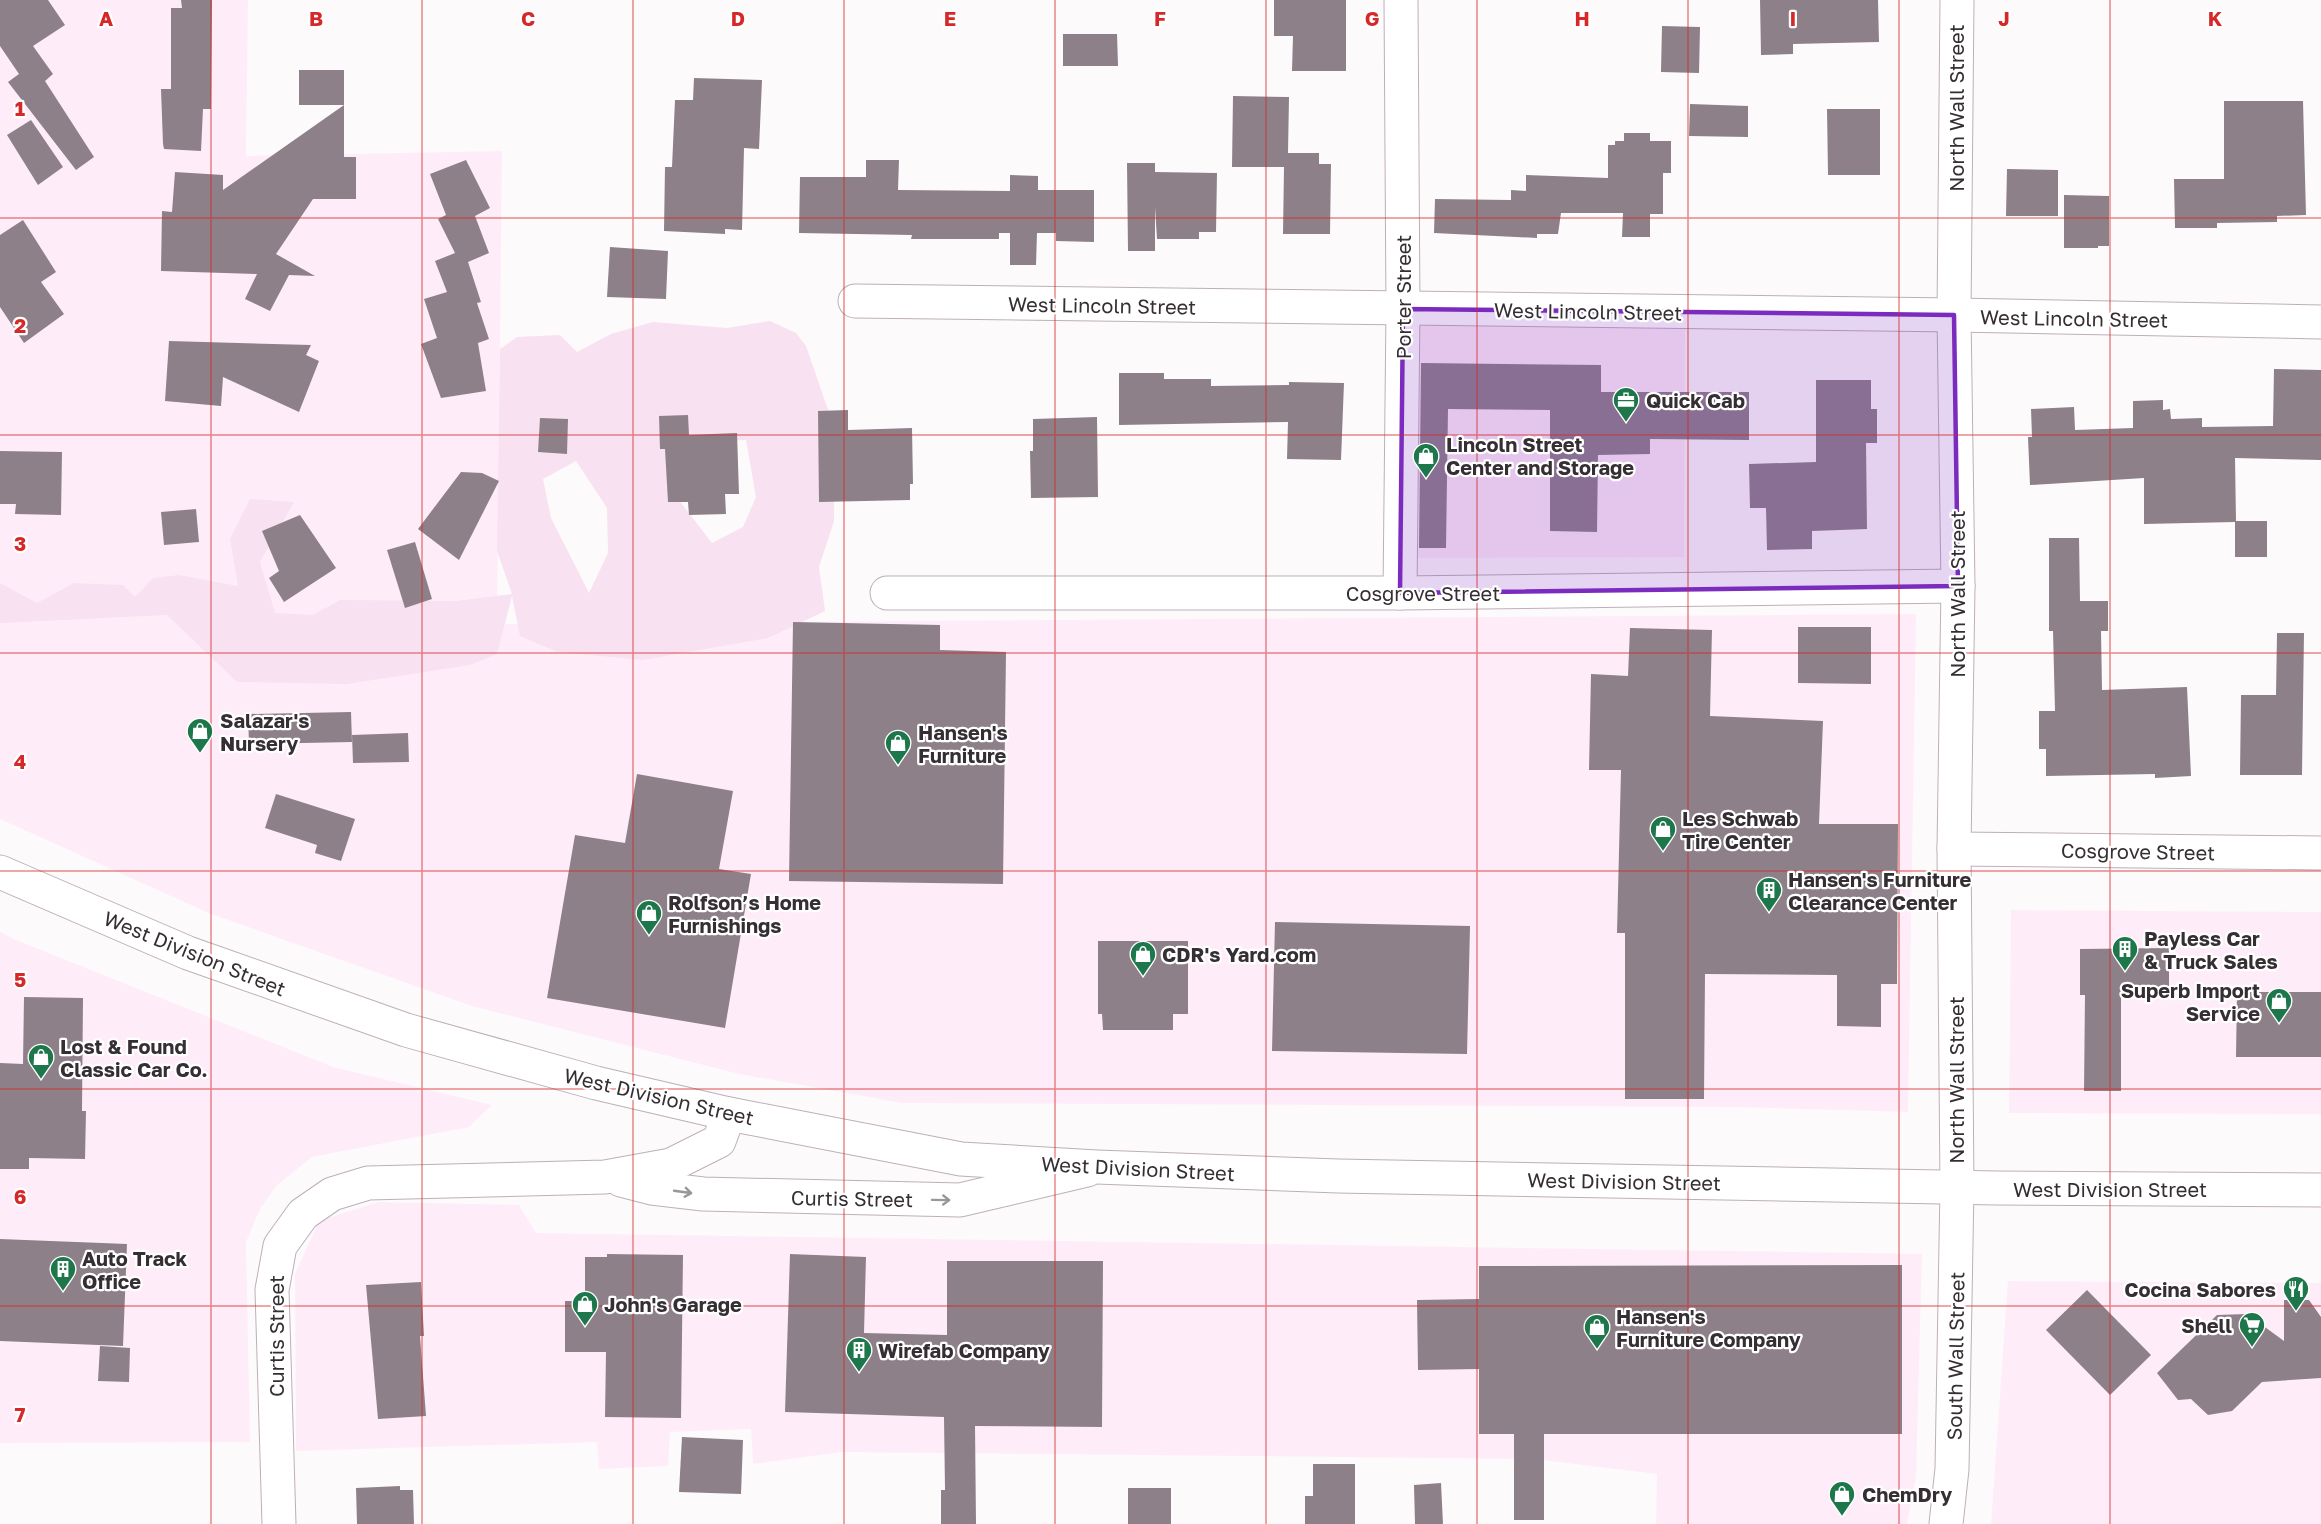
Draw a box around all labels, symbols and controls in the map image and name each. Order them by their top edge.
text: A [99,6,113,30]
text: B [309,6,323,30]
text: C [521,6,535,30]
text: D [731,6,745,30]
text: E [944,6,956,30]
text: F [1154,6,1166,30]
text: G [1365,6,1379,30]
text: H [1574,6,1590,30]
text: I [1790,6,1796,30]
text: J [1998,6,2010,30]
text: K [2208,6,2223,30]
street label: North Wall Street [1944,24,1968,192]
text: 1 [15,96,25,120]
street label: Porter Street [1391,235,1415,359]
street label: West Lincoln Street [1008,291,1196,319]
street label: West Lincoln Street [1494,297,1682,325]
street label: West Lincoln Street [1980,304,2168,332]
text: 2 [14,313,26,337]
office icon: Quick Cab [1611,385,1641,423]
place label: Quick Cab [1646,388,1745,412]
place label: Lincoln Street Center and Storage [1446,432,1634,479]
shop icon: Lincoln Street Center and Storage [1411,441,1441,479]
street label: North Wall Street [1945,510,1969,678]
text: 3 [14,531,26,555]
street label: Cosgrove Street [1346,581,1500,605]
place label: Salazar's Nursery [220,708,310,755]
shop icon: Salazar's Nursery [185,716,215,754]
place label: Hansen's Furniture [918,720,1008,767]
shop icon: Hansen's Furniture [883,728,913,766]
text: 4 [14,749,26,773]
place label: Les Schwab Tire Center [1682,806,1798,853]
shop icon: Les Schwab Tire Center [1648,814,1678,852]
street label: Cosgrove Street [2061,838,2215,864]
place label: Hansen's Furniture Clearance Center [1788,867,1971,914]
building icon: Hansen's Furniture Clearance Center [1754,875,1784,913]
place label: Rolfson’s Home Furnishings [668,890,821,937]
shop icon: Rolfson’s Home Furnishings [634,898,664,936]
street label: West Division Street [101,906,289,1000]
place label: Payless Car & Truck Sales [2144,926,2278,973]
building icon: Payless Car & Truck Sales [2110,934,2140,972]
shop icon: CDR's Yard.com [1128,939,1158,977]
place label: CDR's Yard.com [1162,942,1316,966]
text: 5 [14,967,26,991]
place label: Superb Import Service [2121,978,2260,1025]
shop icon: Superb Import Service [2264,986,2294,1024]
street label: North Wall Street [1944,996,1968,1164]
place label: Lost & Found Classic Car Co. [60,1034,208,1081]
shop icon: Lost & Found Classic Car Co. [26,1042,56,1080]
street label: West Division Street [562,1062,756,1130]
street label: West Division Street [1041,1151,1235,1185]
street label: West Division Street [1527,1167,1721,1195]
street label: West Division Street [2013,1177,2207,1201]
text: 6 [14,1184,26,1208]
street label: Curtis Street [791,1185,913,1211]
one-way arrow [673,1186,692,1197]
one-way arrow [930,1194,950,1206]
place label: Auto Track Office [82,1246,188,1293]
building icon: Auto Track Office [48,1254,78,1292]
street label: South Wall Street [1942,1271,1968,1441]
restaurant icon: Cocina Sabores [2281,1274,2311,1312]
street label: Curtis Street [264,1275,288,1397]
place label: Cocina Sabores [2124,1277,2276,1301]
shop icon: John's Garage [570,1289,600,1327]
place label: John's Garage [604,1292,742,1316]
place label: Hansen's Furniture Company [1616,1304,1801,1351]
supermarket icon: Shell [2237,1310,2267,1348]
shop icon: Hansen's Furniture Company [1582,1312,1612,1350]
place label: Shell [2181,1313,2232,1337]
building icon: Wirefab Company [844,1335,874,1373]
place label: Wirefab Company [878,1338,1050,1362]
text: 7 [15,1402,26,1426]
shop icon: ChemDry [1827,1479,1857,1517]
place label: ChemDry [1862,1482,1952,1506]

